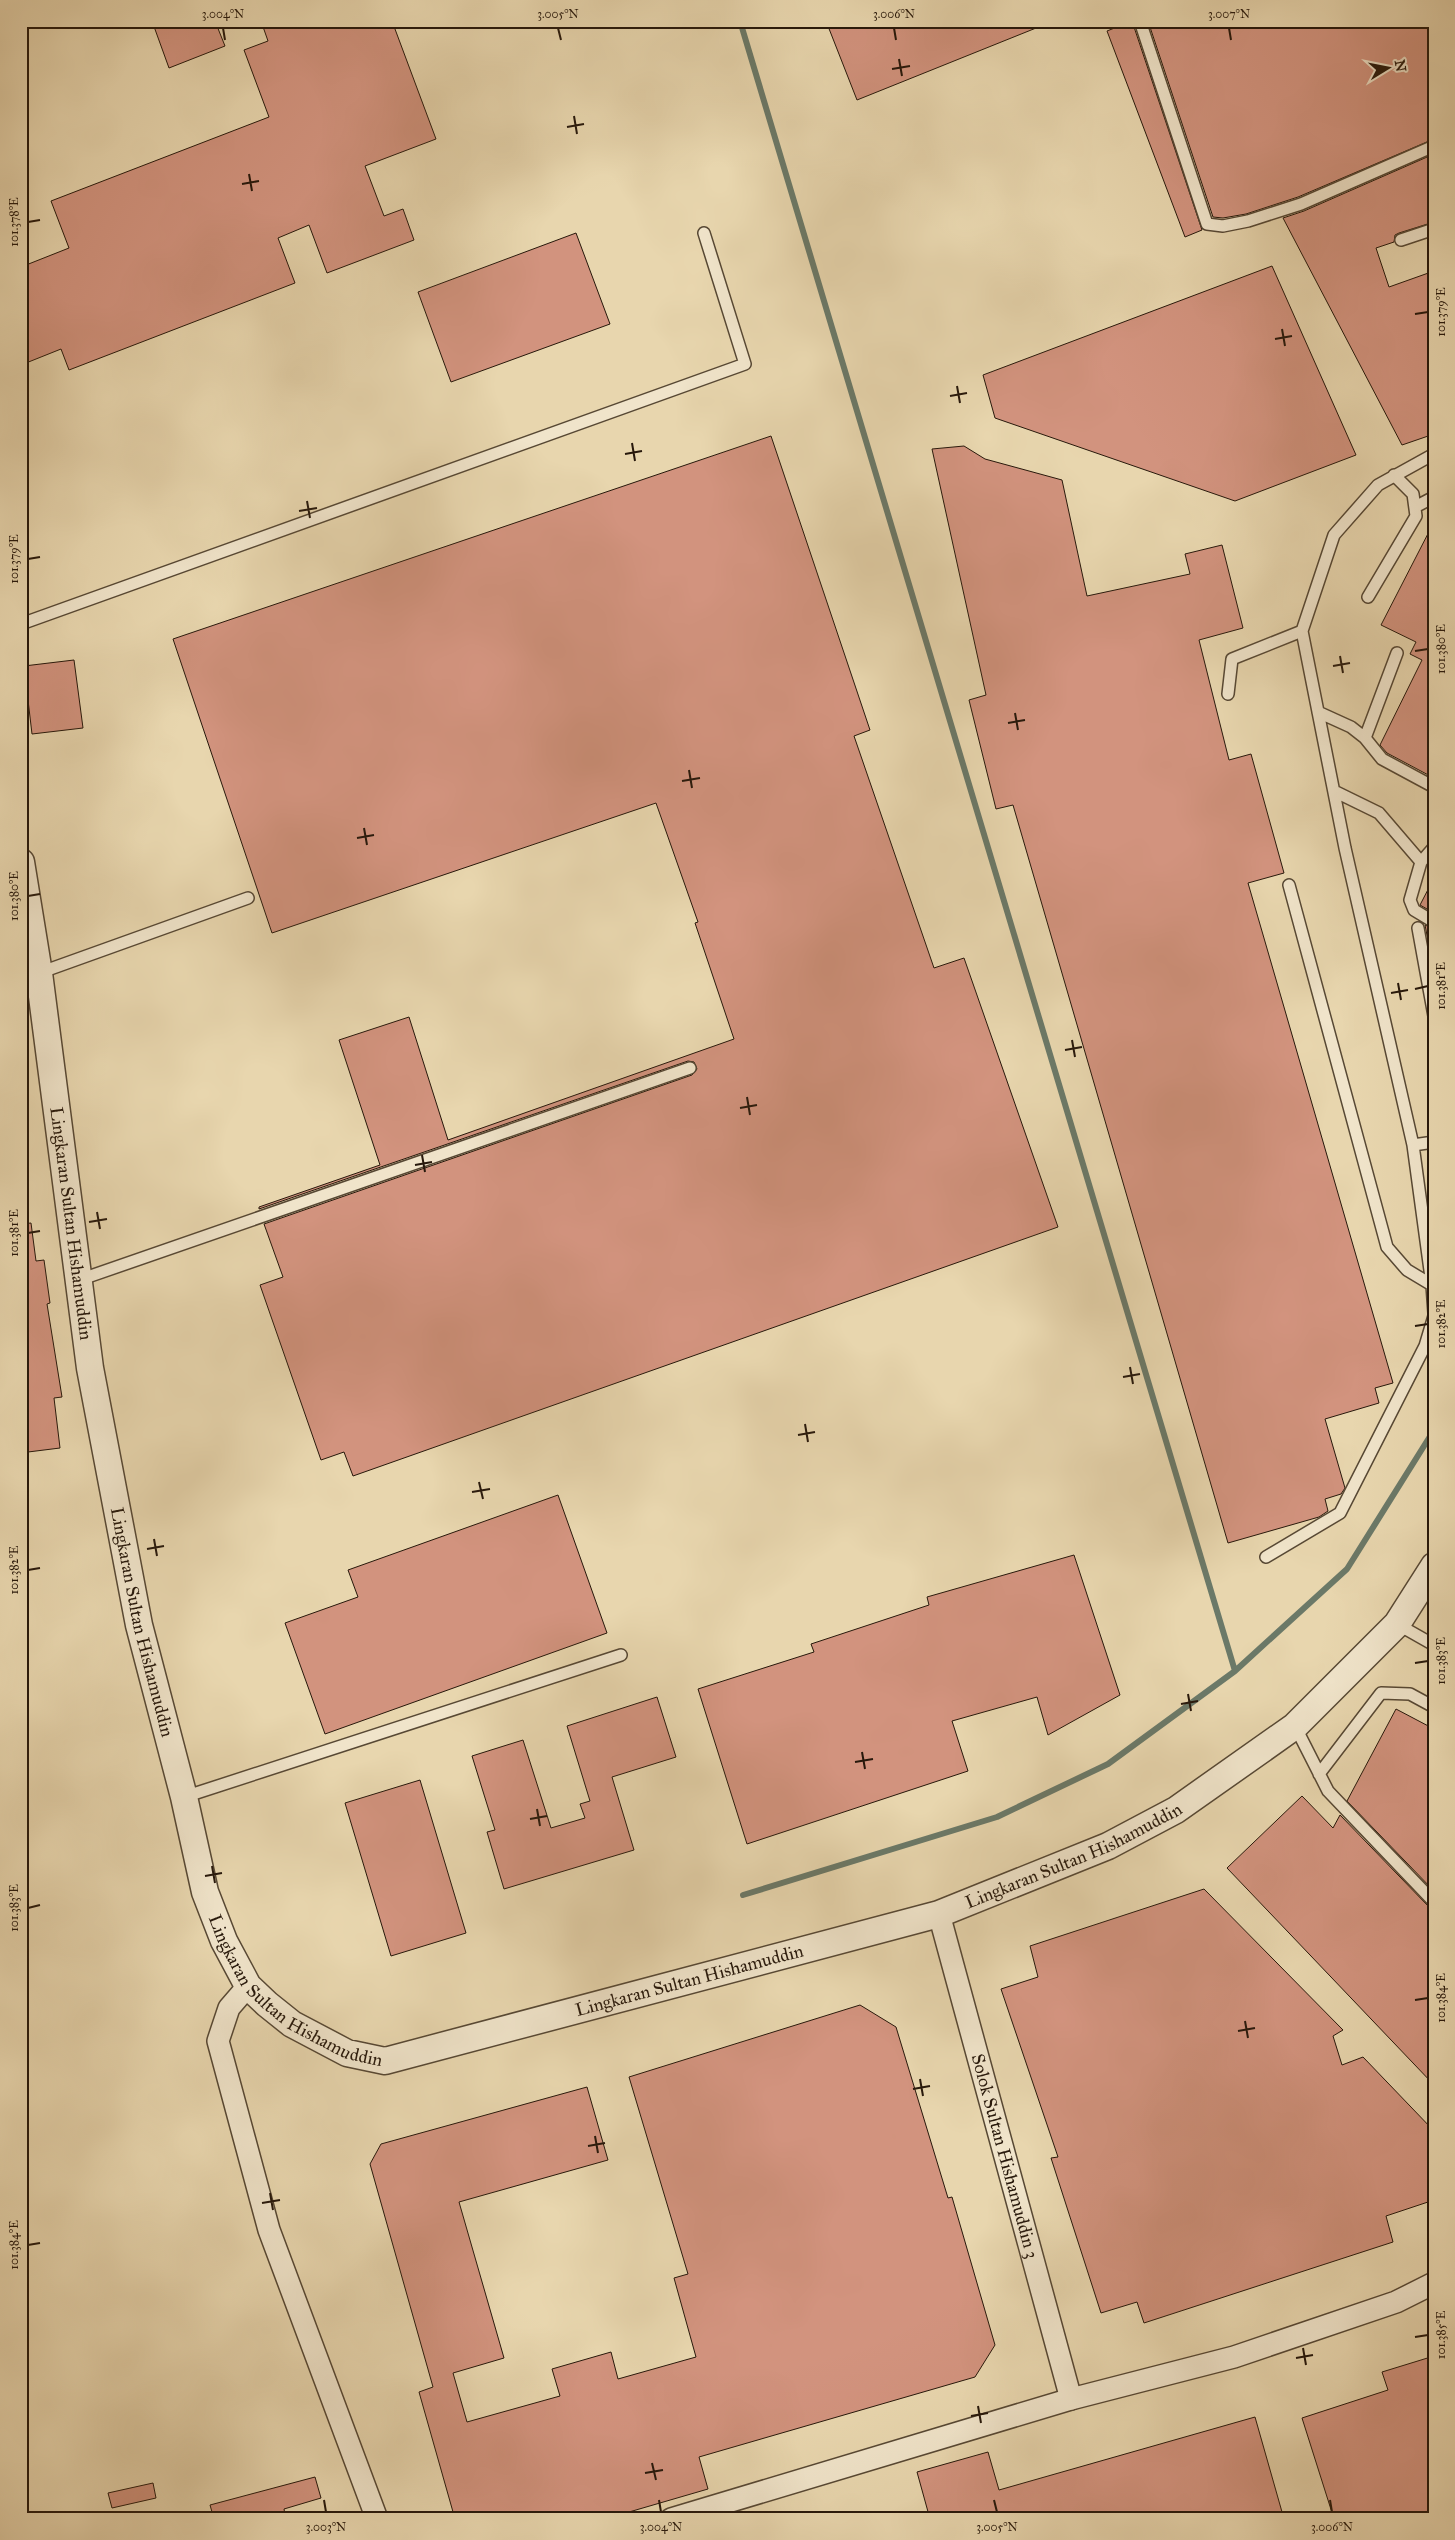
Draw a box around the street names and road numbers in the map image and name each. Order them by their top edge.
street label: Lingkaran Sultan Hishamuddin [45,1106,97,1342]
street label: Lingkaran Sultan Hishamuddin [106,1505,179,1739]
street label: Lingkaran Sultan Hishamuddin [962,1798,1187,1913]
street label: Lingkaran Sultan Hishamuddin [204,1911,385,2071]
street label: Lingkaran Sultan Hishamuddin [573,1939,806,2021]
street label: Solok Sultan Hishamuddin 3 [967,2051,1043,2261]

